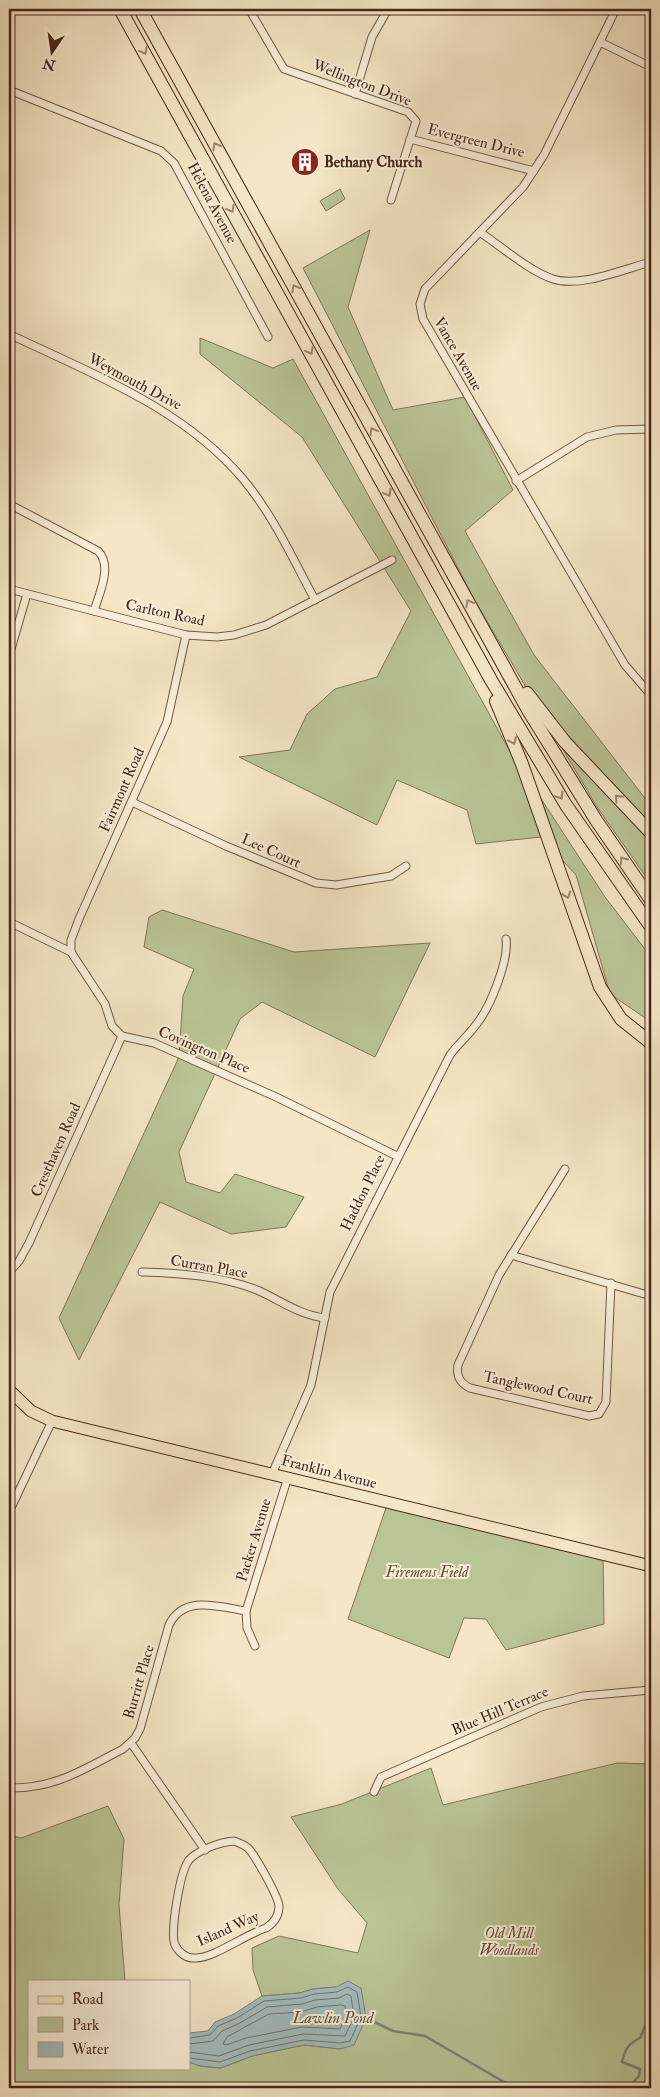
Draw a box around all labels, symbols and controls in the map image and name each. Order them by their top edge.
north arrow [28,28,78,78]
one-way arrow [138,46,148,55]
text: N [41,54,58,74]
street label: Wellington Drive [309,55,414,111]
street label: Evergreen Drive [426,120,526,162]
one-way arrow [212,143,222,152]
building icon: Bethany Church [290,147,320,177]
place label: Bethany Church [324,153,422,173]
street label: Helena Avenue [183,159,241,247]
one-way arrow [225,204,235,213]
one-way arrow [291,285,301,294]
street label: Vance Avenue [429,314,487,394]
one-way arrow [304,346,314,355]
street label: Weymouth Drive [84,349,185,415]
one-way arrow [370,427,380,436]
one-way arrow [382,488,392,497]
street label: Carlton Road [124,595,207,631]
one-way arrow [465,600,475,609]
one-way arrow [507,737,517,745]
street label: Fairmont Road [95,744,149,835]
one-way arrow [554,791,564,800]
one-way arrow [615,794,624,803]
street label: Lee Court [238,830,304,873]
one-way arrow [620,856,629,866]
one-way arrow [562,890,572,898]
street label: Covington Place [155,1022,253,1078]
street label: Cresthaven Road [27,1099,86,1200]
street label: Haddon Place [336,1152,390,1234]
street label: Curran Place [169,1251,249,1283]
street label: Tanglewood Court [482,1367,595,1409]
street label: Franklin Avenue [279,1451,379,1493]
street label: Packer Avenue [232,1496,276,1584]
park label: Firemens Field [385,1563,470,1582]
street label: Burritt Place [119,1643,159,1721]
street label: Blue Hill Terrace [449,1682,551,1740]
street label: Island Way [194,1907,262,1951]
park label: Old Mill Woodlands [479,1924,539,1960]
legend [28,1980,190,2070]
text: Road [72,1990,104,2009]
water label: Lawlin Pond [292,2008,375,2028]
text: Park [72,2016,99,2035]
text: Water [71,2040,109,2059]

